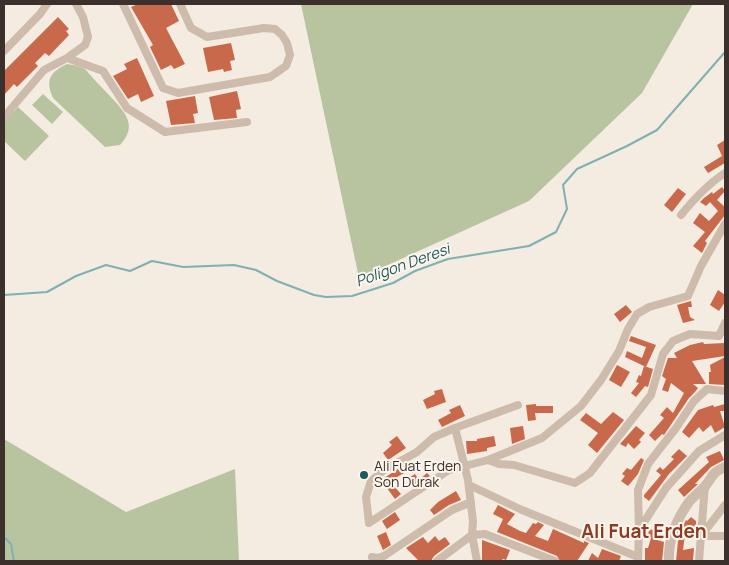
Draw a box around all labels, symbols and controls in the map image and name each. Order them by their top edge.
water label: Poligon Deresi [354,241,452,291]
place label: Ali Fuat Erden Son Durak [374,459,461,492]
marker: Ali Fuat Erden Son Durak [358,469,370,481]
district label: Ali Fuat Erden [581,522,707,544]

